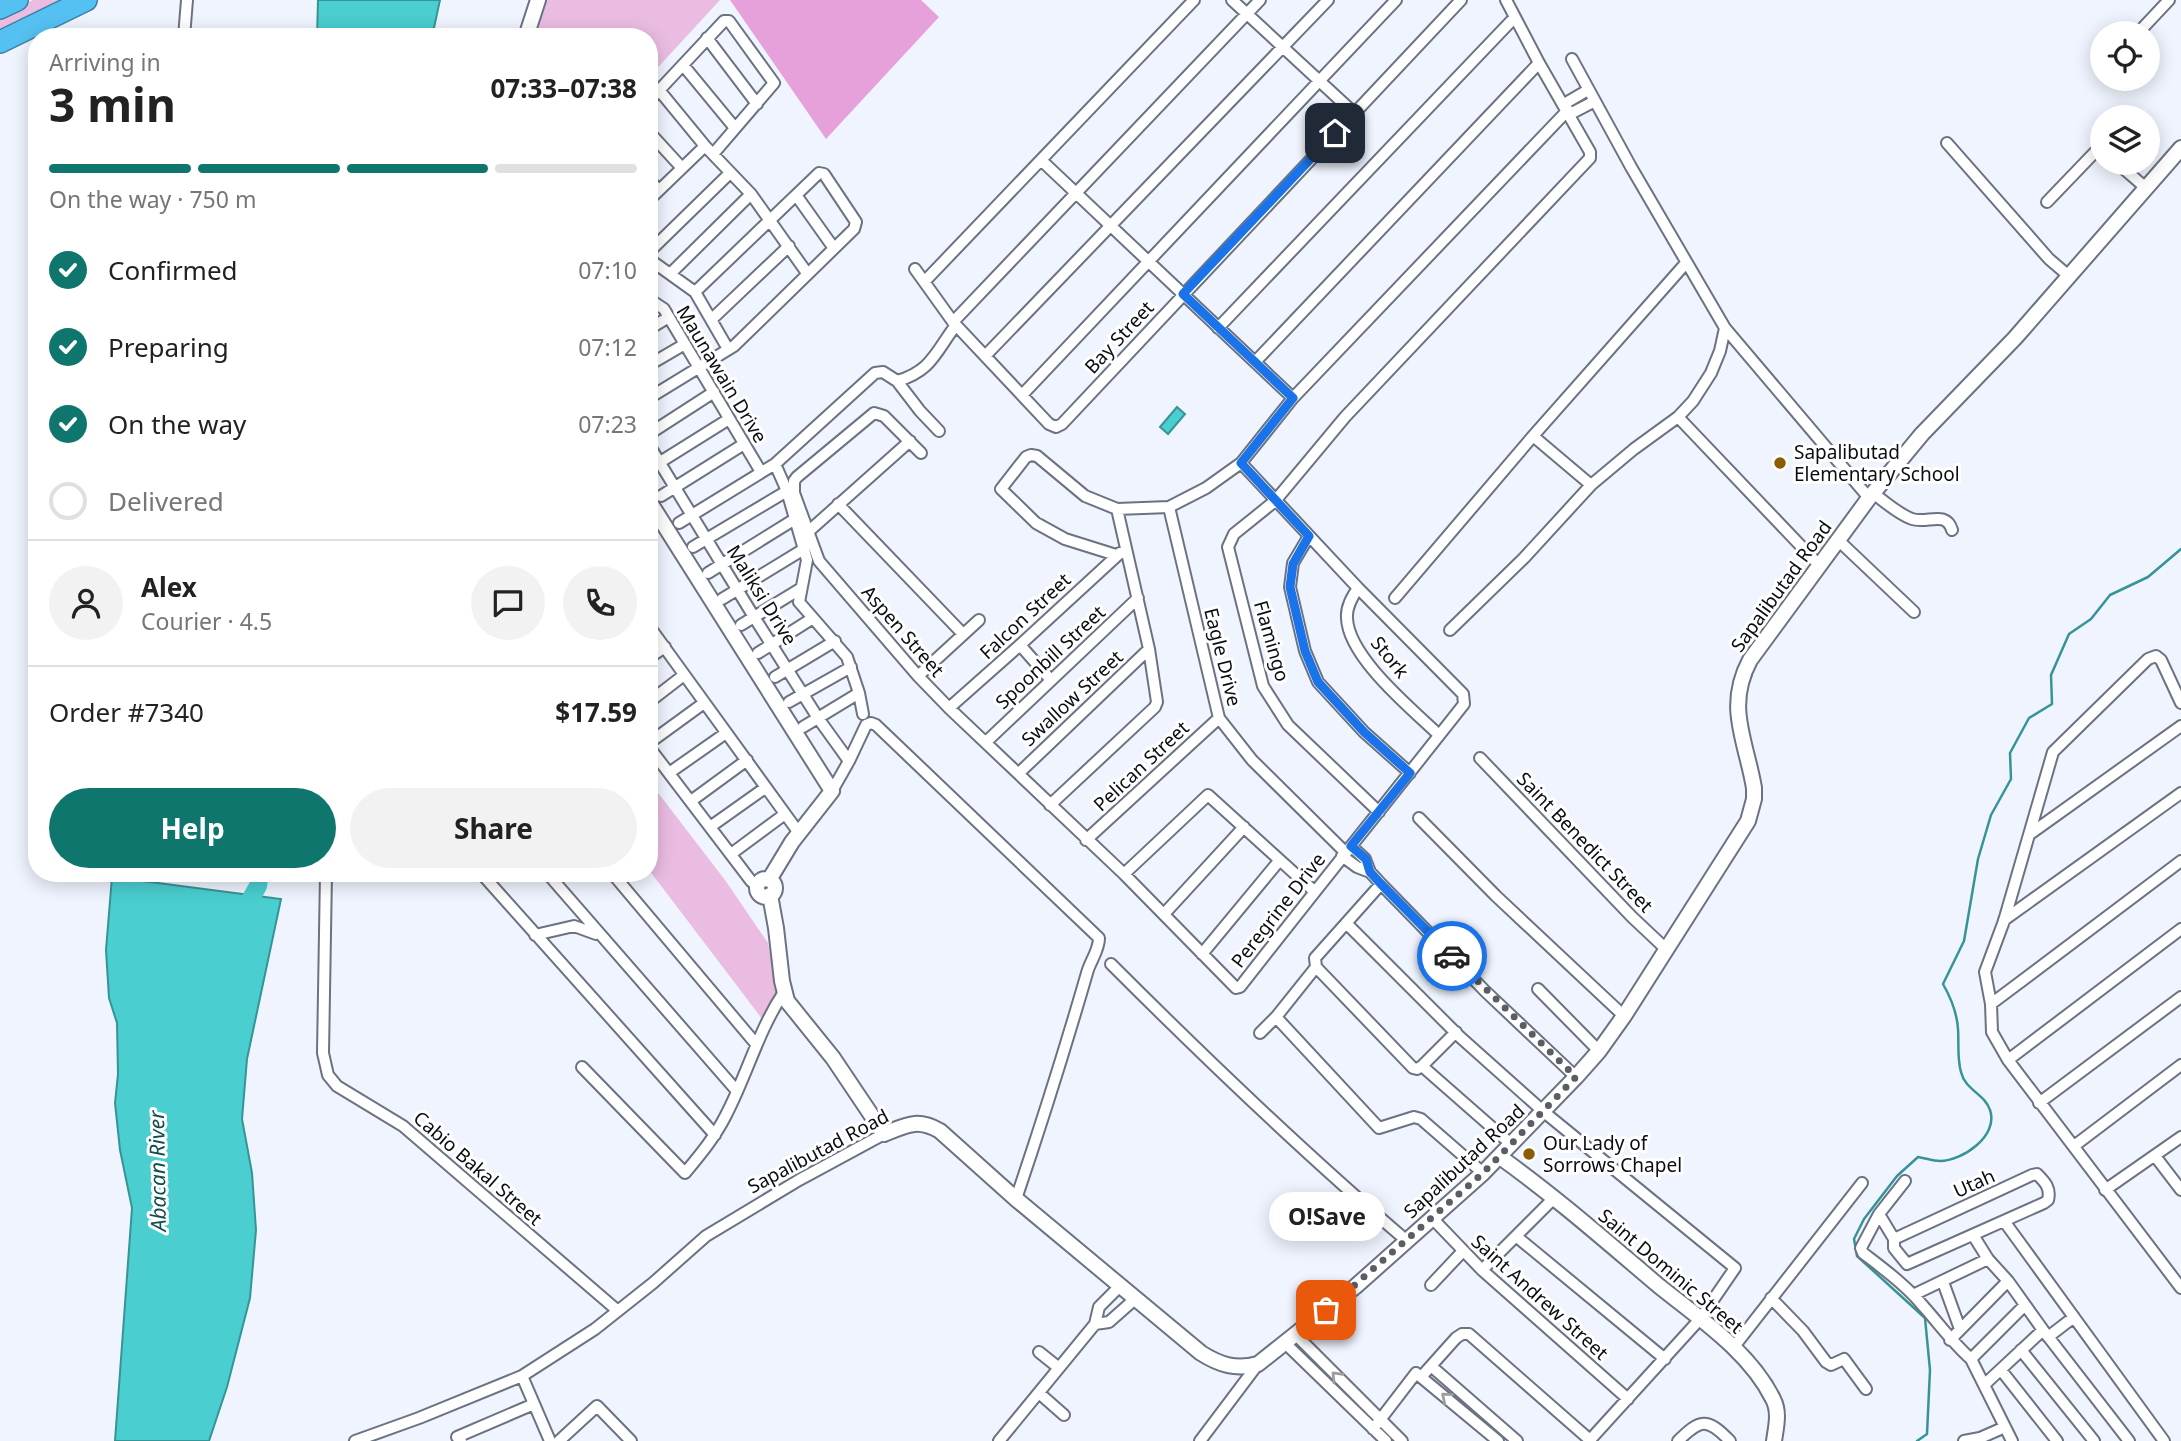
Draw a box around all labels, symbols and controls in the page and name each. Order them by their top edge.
map controls [2090,21,2160,175]
button: locate [2090,21,2160,91]
text: Arriving in [49,46,161,78]
text: 07:33–07:38 [490,70,637,106]
text: 3 min [49,73,176,135]
pin [1305,103,1365,163]
button: layers [2090,105,2160,175]
icon: home [1316,114,1354,152]
text: On the way · 750 m [49,183,256,215]
icon: check [49,251,87,289]
text: Confirmed [108,252,238,288]
text: 07:10 [578,254,637,286]
street label: Bay Street [1079,295,1160,379]
street label: Maunawain Drive [671,300,773,448]
icon: check [49,328,87,366]
text: Preparing [108,329,229,365]
text: 07:12 [578,331,637,363]
icon: check [49,405,87,443]
text: On the way [108,406,246,442]
text: 07:23 [578,408,637,440]
place label: Sapalibutad Elementary School [1794,439,1960,487]
marker: Sapalibutad Elementary School [1772,455,1788,471]
text: Delivered [108,483,224,519]
street label: Sapalibutad Road [1724,515,1838,657]
street label: Maliksi Drive [721,540,803,650]
button: person [49,566,123,640]
button: chat [471,566,545,640]
button: phone [563,566,637,640]
street label: Falcon Street [974,567,1076,665]
text: Alex [141,569,197,605]
street label: Aspen Street [856,580,950,682]
street label: Flamingo [1248,598,1296,684]
street label: Spoonbill Street [989,599,1111,715]
text: Courier · 4.5 [141,605,272,637]
street label: Eagle Drive [1198,605,1248,709]
street label: Stork [1365,631,1415,683]
street label: Swallow Street [1016,644,1128,752]
text: Order #7340 [49,694,204,730]
text: $17.59 [555,694,637,730]
street label: Pelican Street [1088,715,1194,817]
street label: Saint Benedict Street [1511,766,1659,918]
button: Help [49,788,336,868]
button: Share [350,788,637,868]
street label: Peregrine Drive [1225,847,1331,973]
courier [1417,921,1487,991]
icon: car [1433,937,1471,975]
street label: Sapalibutad Road [1398,1098,1530,1224]
street label: Sapalibutad Road [743,1103,893,1199]
street label: Cabio Bakal Street [408,1105,548,1231]
water label: Abacan River [142,1109,172,1234]
place label: Our Lady of Sorrows Chapel [1543,1130,1682,1178]
marker: Our Lady of Sorrows Chapel [1521,1146,1537,1162]
street label: Utah [1949,1162,1999,1204]
callout: O!Save [1268,1191,1384,1240]
text: O!Save [1288,1200,1366,1232]
street label: Saint Dominic Street [1593,1203,1749,1339]
street label: Saint Andrew Street [1466,1229,1614,1366]
pin [1296,1280,1356,1340]
icon: bag [1307,1291,1345,1329]
one-way arrow [1331,1371,1344,1384]
one-way arrow [1442,1393,1455,1405]

